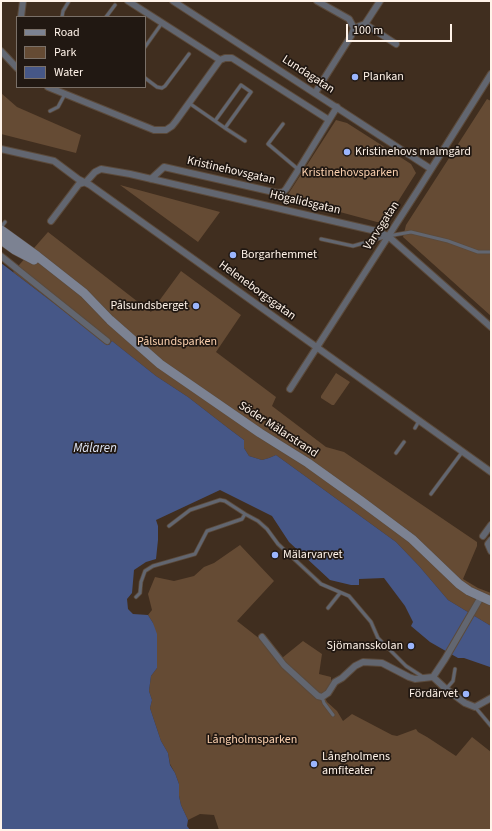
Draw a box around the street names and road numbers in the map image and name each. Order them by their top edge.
street label: Lundagatan [279,53,337,97]
street label: Kristinehovsgatan [185,154,277,188]
street label: Högalidsgatan [268,188,342,218]
street label: Varvsgatan [361,199,403,253]
street label: Heleneborgsgatan [216,258,298,324]
street label: Söder Mälarstrand [235,399,321,461]

